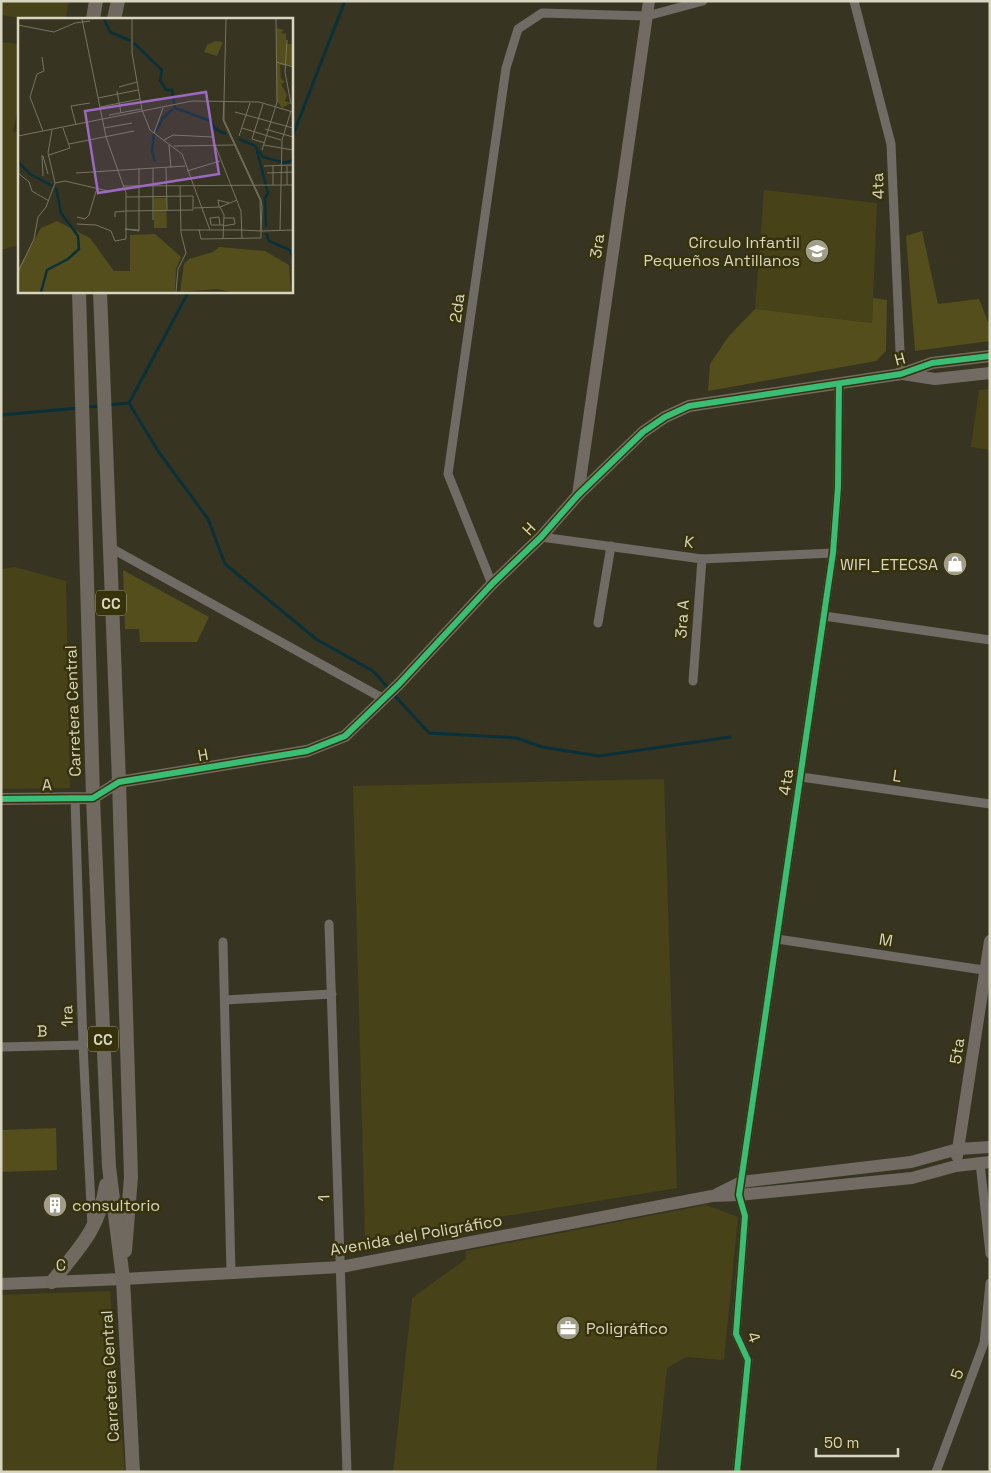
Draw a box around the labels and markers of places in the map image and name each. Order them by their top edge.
place label: Círculo Infantil Pequeños Antillanos [643,232,800,271]
school or university icon: Círculo Infantil Pequeños Antillanos [804,238,830,264]
shop icon: WIFI_ETECSA [942,551,968,577]
place label: WIFI_ETECSA [840,554,938,575]
building icon: consultorio [42,1192,68,1218]
place label: consultorio [72,1195,160,1216]
office icon: Poligráfico [555,1315,581,1341]
place label: Poligráfico [586,1318,668,1339]

